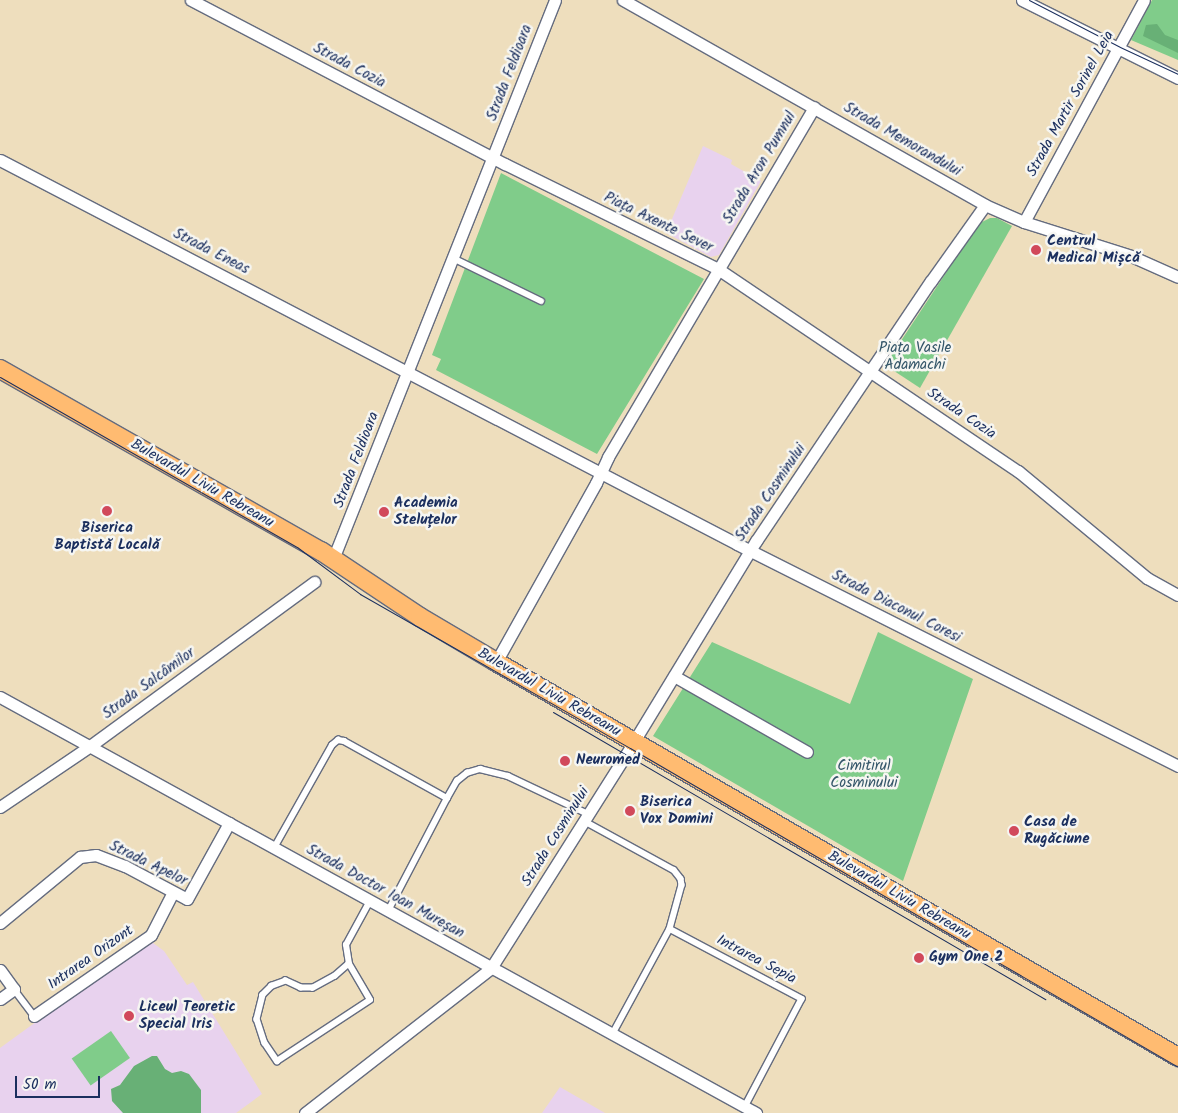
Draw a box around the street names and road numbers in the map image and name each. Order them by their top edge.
street label: Strada Feldioara [483,22,537,124]
street label: Strada Martir Sorinel Leia [1023,28,1119,180]
street label: Strada Cozia [310,39,388,93]
street label: Strada Memorandului [840,99,964,181]
street label: Strada Aron Pumnul [719,109,801,227]
street label: Piața Axente Sever [601,189,715,257]
street label: Strada Eneas [170,225,252,279]
street label: Strada Cozia [923,384,999,444]
street label: Strada Feldioara [330,409,384,511]
street label: Bulevardul Liviu Rebreanu [127,436,277,532]
street label: Strada Cosminului [732,441,810,545]
street label: Strada Diaconul Coresi [828,567,964,647]
street label: Strada Salcâmilor [99,644,199,724]
street label: Bulevardul Liviu Rebreanu [474,645,624,741]
street label: Strada Cosminului [518,784,594,890]
street label: Strada Apelor [106,837,190,891]
street label: Strada Doctor Ioan Mureșan [303,841,467,943]
street label: Bulevardul Liviu Rebreanu [824,848,974,944]
street label: Intrarea Orizont [45,922,137,994]
street label: Intrarea Sepia [713,931,799,989]

